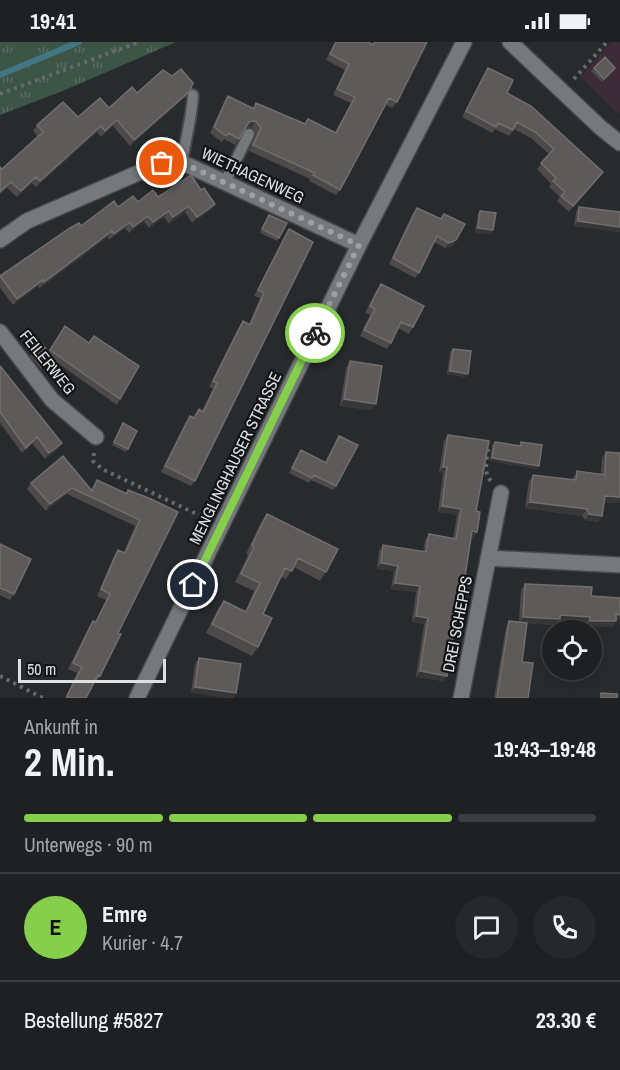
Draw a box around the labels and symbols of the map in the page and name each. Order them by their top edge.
pin [136,137,187,188]
street label: WIETHAGENWEG [198,142,308,208]
courier [285,303,345,363]
street label: FEILERWEG [15,325,81,399]
street label: MENGLINGHAUSER STRASSE [184,368,286,548]
pin [167,559,218,610]
street label: DREI SCHEPPS [437,574,477,674]
scale bar [18,656,166,684]

